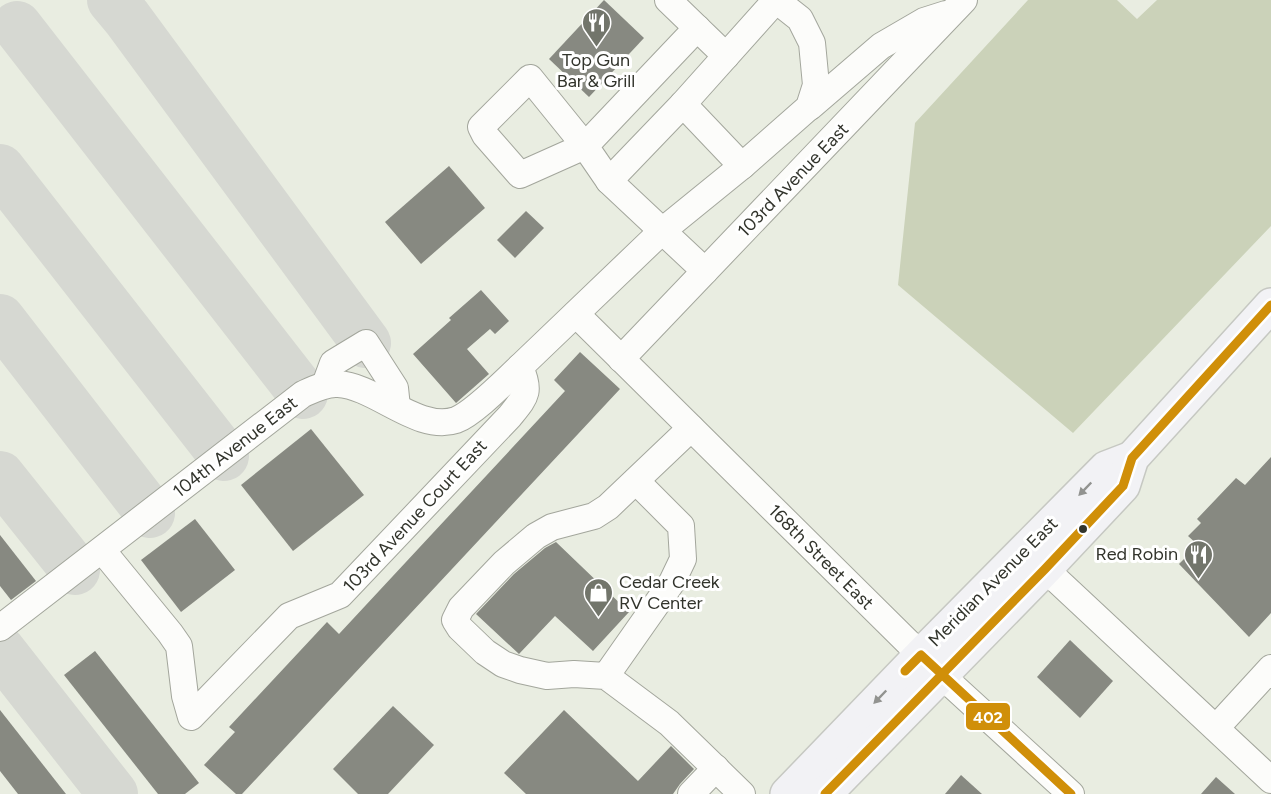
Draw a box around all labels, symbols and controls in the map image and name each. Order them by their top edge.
restaurant icon: Top Gun Bar & Grill [580,7,612,49]
place label: Top Gun Bar & Grill [557,49,635,92]
street label: 103rd Avenue East [733,118,853,242]
street label: 104th Avenue East [168,391,302,502]
street label: 103rd Avenue Court East [338,435,492,597]
one-way arrow [1078,482,1092,496]
street label: 168th Street East [764,500,878,614]
street label: Meridian Avenue East [924,513,1062,651]
unlabelled marker [1077,523,1089,535]
restaurant icon: Red Robin [1183,538,1215,580]
place label: Red Robin [1095,543,1178,565]
place label: Cedar Creek RV Center [619,571,720,614]
shop icon: Cedar Creek RV Center [582,576,614,618]
one-way arrow [873,689,887,703]
line badge: 402 [965,702,1011,731]
text: 402 [973,708,1003,727]

